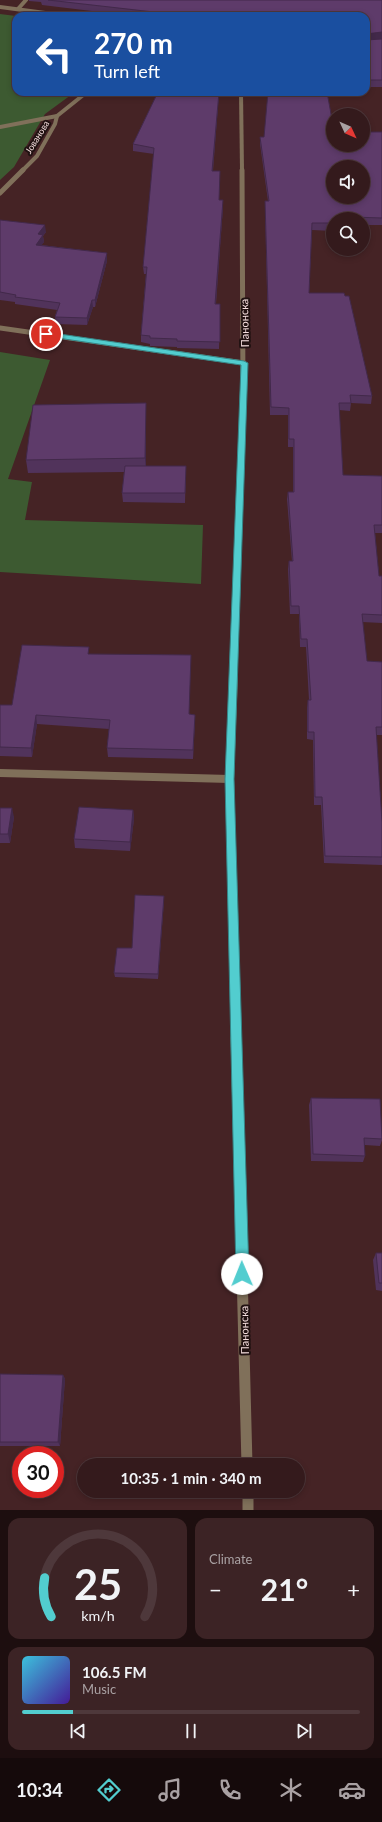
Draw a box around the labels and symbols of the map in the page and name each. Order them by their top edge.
north arrow [326,108,370,152]
street label: Јованова [23,118,51,156]
street label: Панонска [237,299,251,347]
pin [29,317,63,351]
position arrow [221,1253,263,1295]
street label: Панонска [237,1306,251,1354]
speed limit sign: 30 [12,1446,64,1498]

